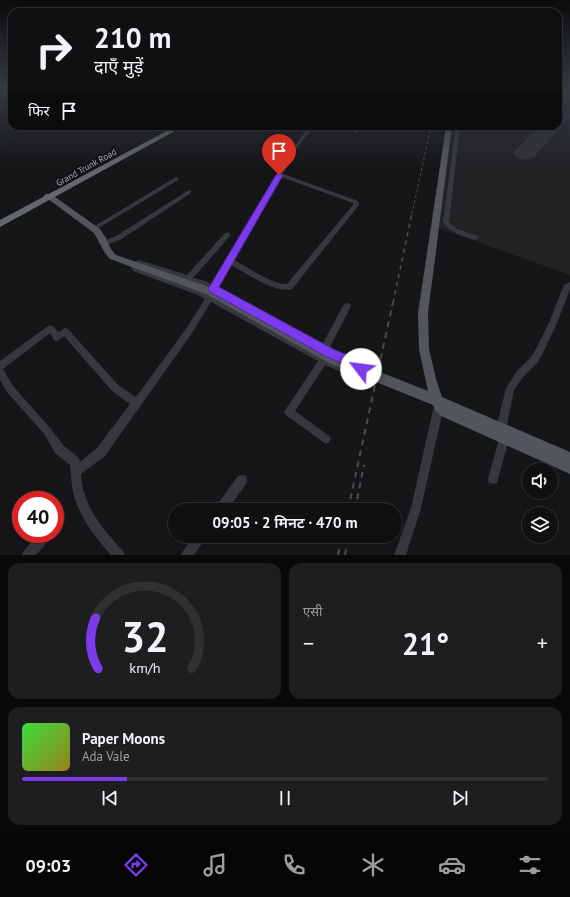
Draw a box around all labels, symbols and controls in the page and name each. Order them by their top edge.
text: 210 m [94,19,171,56]
icon: right [28,24,80,76]
text: दाएँ मुड़ें [94,55,143,78]
icon: arrive [58,100,80,122]
text: फिर [28,101,50,120]
pin [262,134,296,175]
icon: arrive [268,140,290,162]
street label: Grand Trunk Road [54,146,118,188]
position arrow [340,348,382,390]
map controls [522,463,558,543]
button: sound [522,463,558,499]
speed limit sign: 40 [12,491,64,543]
button: layers [522,507,558,543]
text: 09:05 · 2 मिनट · 470 m [213,513,357,532]
text: एसी [303,603,322,620]
text: 32 [121,610,168,663]
text: 21° [402,624,449,663]
text: − [303,629,314,657]
text: + [537,629,548,657]
text: km/h [129,658,160,677]
text: Paper Moons [82,729,165,748]
text: Ada Vale [82,748,130,765]
icon: previous [99,787,121,809]
icon: pause [274,787,296,809]
icon: next [449,787,471,809]
icon: directions [122,851,150,879]
icon: music [201,851,229,879]
icon: phone [280,851,308,879]
icon: climate [359,851,387,879]
icon: car [438,851,466,879]
icon: filters [516,851,544,879]
text: 09:03 [25,854,71,877]

